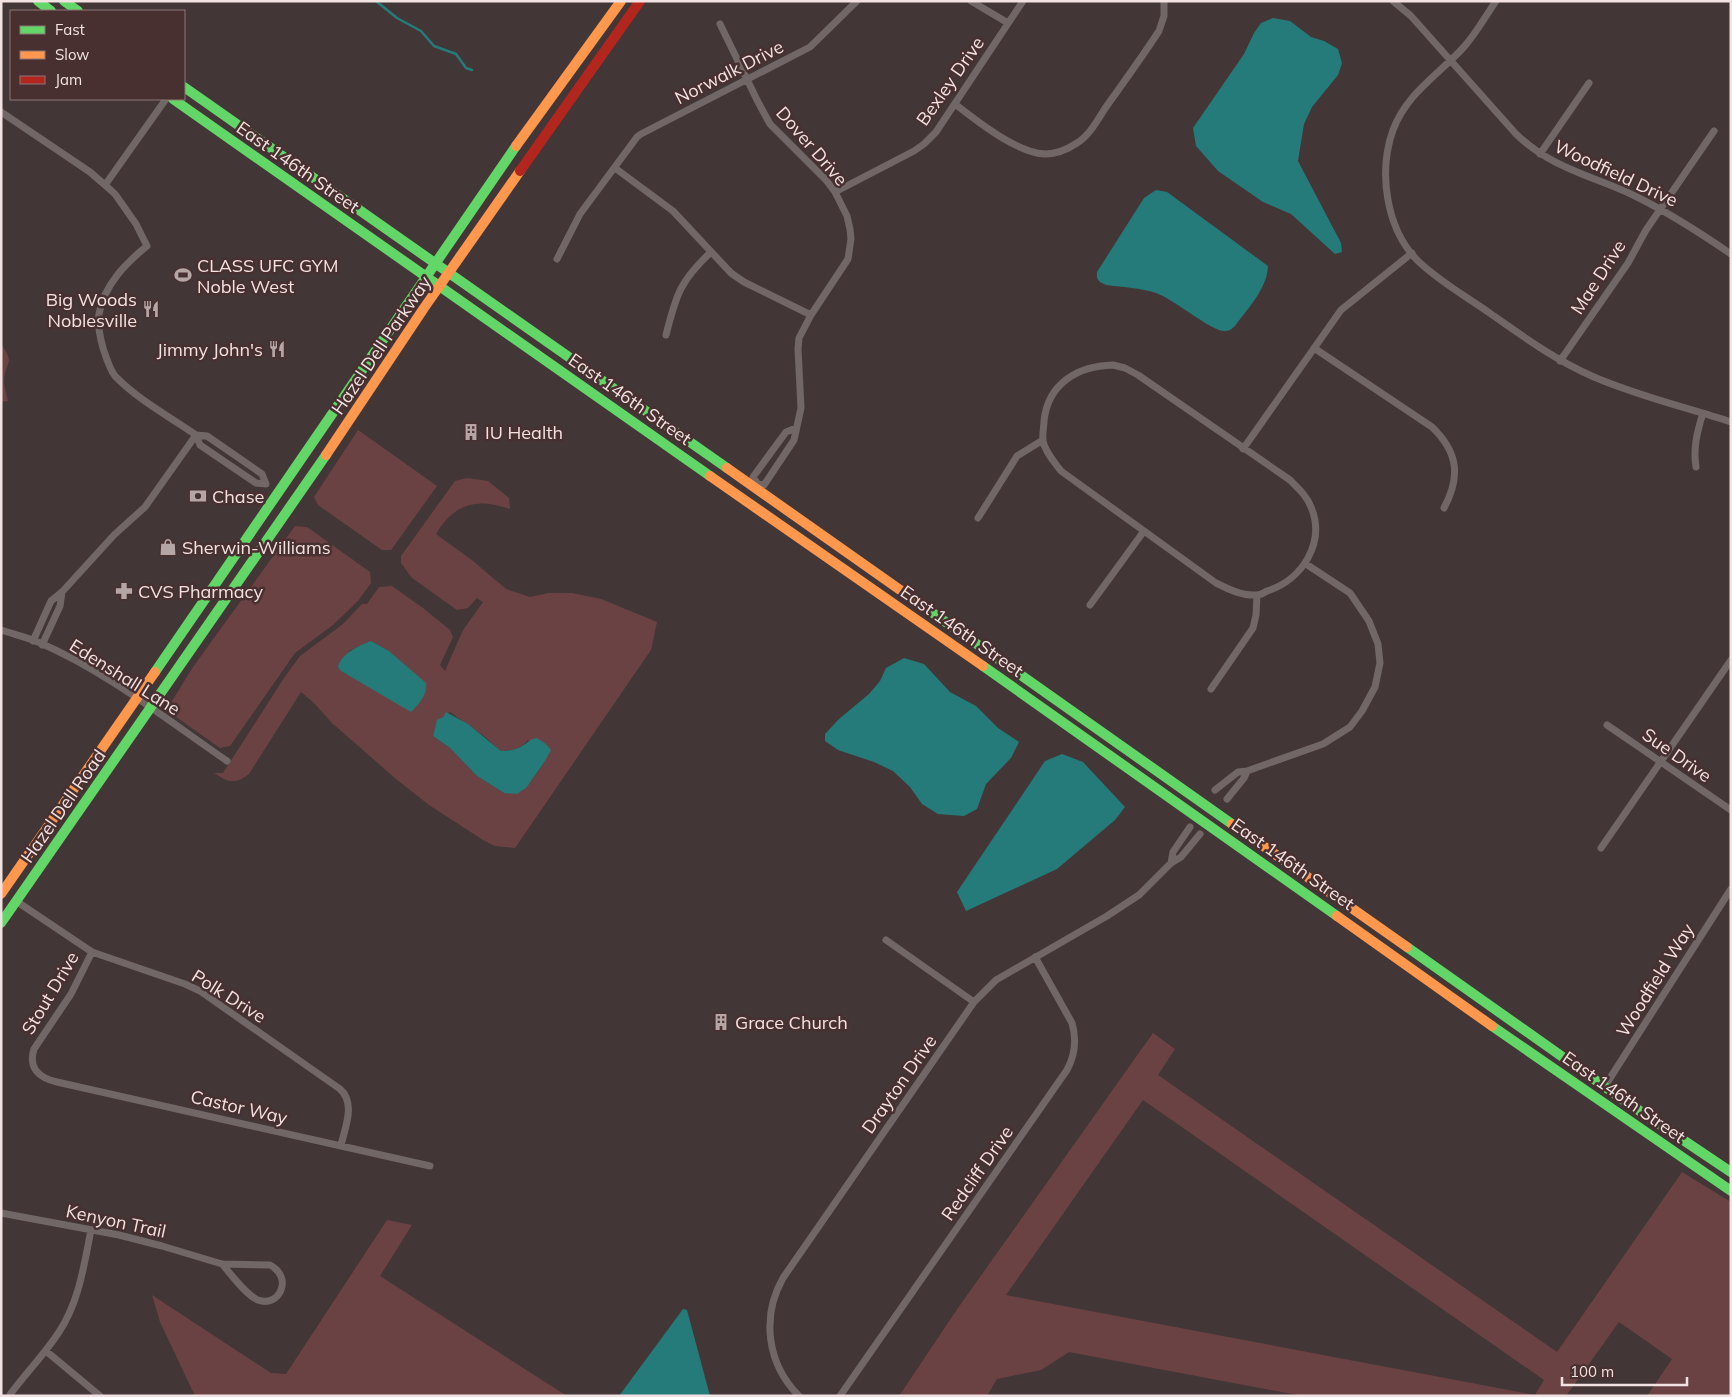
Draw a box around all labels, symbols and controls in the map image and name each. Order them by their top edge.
legend [10,10,185,100]
text: Fast [55,20,85,39]
street label: Bexley Drive [911,32,989,130]
street label: Norwalk Drive [671,35,787,109]
text: Slow [55,45,89,64]
text: Jam [55,70,82,89]
street label: Dover Drive [771,102,853,190]
street label: East 146th Street [232,116,364,218]
street label: Woodfield Drive [1551,134,1681,212]
street label: Mae Drive [1565,235,1631,319]
place label: CLASS UFC GYM Noble West [197,254,338,298]
sports icon: CLASS UFC GYM Noble West [173,265,193,285]
street label: Hazel Dell Parkway [326,271,436,419]
place label: Big Woods Noblesville [46,288,137,332]
restaurant icon: Big Woods Noblesville [141,299,161,319]
place label: Jimmy John's [157,338,263,361]
restaurant icon: Jimmy John's [267,339,287,359]
street label: East 146th Street [564,348,696,450]
place label: IU Health [485,421,563,444]
building icon: IU Health [461,422,481,442]
place label: Chase [212,485,264,508]
bank icon: Chase [188,486,208,506]
place label: Sherwin-Williams [182,536,331,559]
shop icon: Sherwin-Williams [158,537,178,557]
place label: CVS Pharmacy [138,580,263,603]
street label: East 146th Street [896,580,1028,682]
pharmacy icon: CVS Pharmacy [114,581,134,601]
street label: Edenshall Lane [65,634,185,720]
street label: Sue Drive [1638,723,1716,787]
street label: Hazel Dell Road [15,745,111,867]
street label: East 146th Street [1227,813,1359,915]
street label: Woodfield Way [1611,919,1699,1041]
street label: Stout Drive [16,947,84,1039]
street label: Polk Drive [188,964,270,1028]
place label: Grace Church [735,1011,848,1034]
building icon: Grace Church [711,1012,731,1032]
street label: Drayton Drive [856,1030,942,1138]
street label: East 146th Street [1558,1046,1690,1148]
street label: Castor Way [188,1085,290,1129]
street label: Redcliff Drive [936,1121,1018,1225]
street label: Kenyon Trail [64,1199,168,1243]
scale bar [1562,1354,1687,1386]
text: 100 m [1570,1362,1614,1381]

